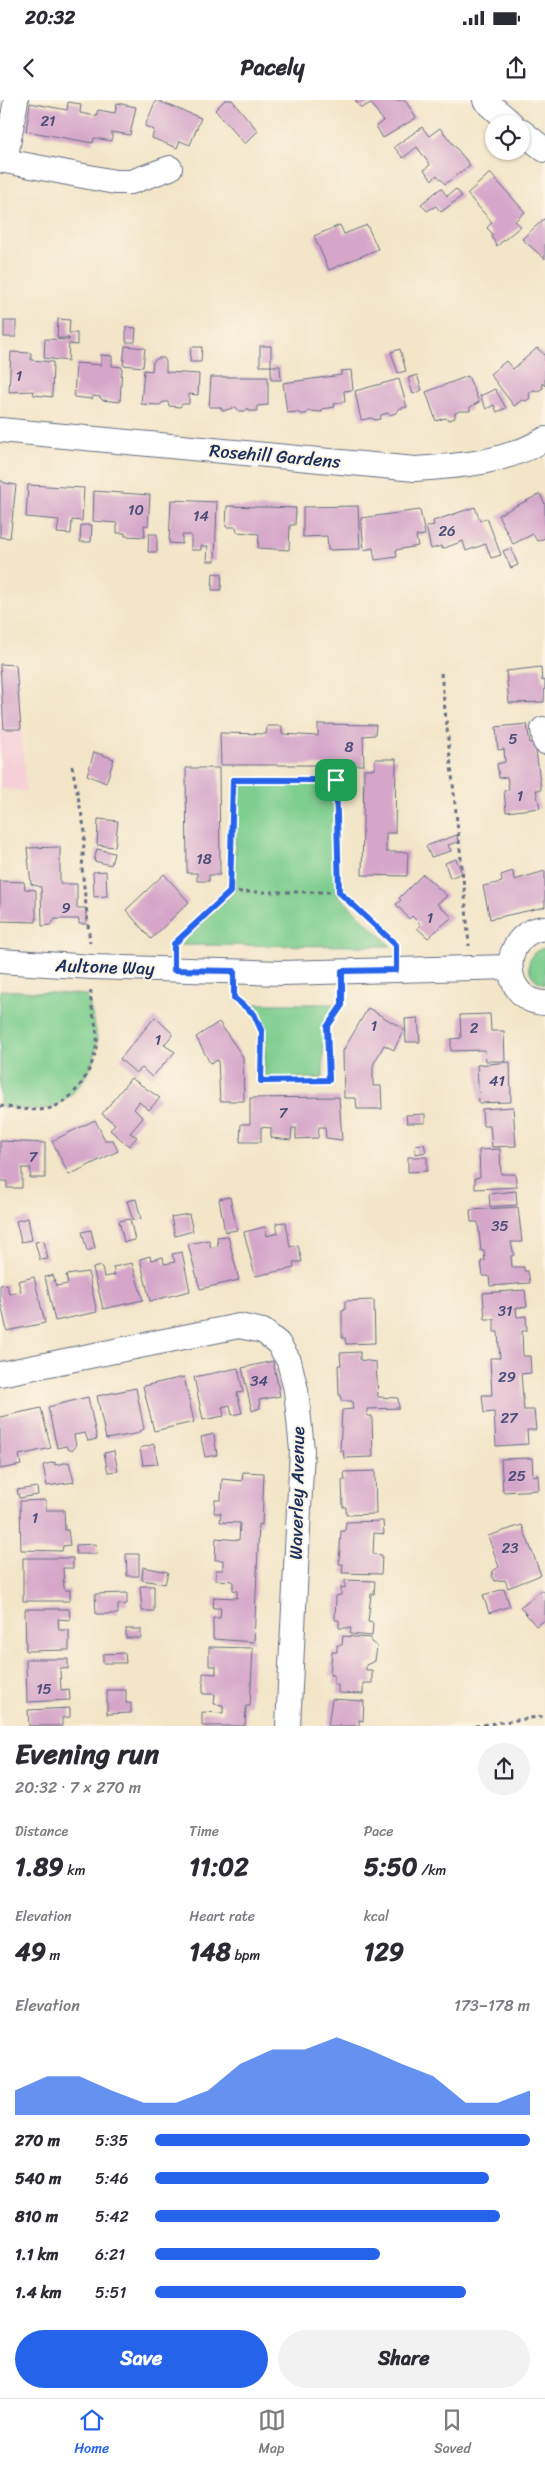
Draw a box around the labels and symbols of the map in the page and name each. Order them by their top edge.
house number: 21 [40,108,56,134]
house number: 1 [16,363,22,389]
street label: Rosehill Gardens [208,434,343,478]
house number: 10 [128,497,144,523]
house number: 14 [193,503,209,529]
house number: 26 [438,518,456,544]
house number: 5 [508,726,518,752]
house number: 8 [344,734,354,760]
pin [315,759,357,801]
house number: 1 [517,783,523,809]
house number: 18 [196,846,212,872]
house number: 9 [61,895,71,921]
house number: 1 [427,905,433,931]
street label: Aultone Way [54,949,156,985]
house number: 1 [371,1013,377,1039]
house number: 2 [470,1015,479,1041]
house number: 1 [155,1027,161,1053]
house number: 41 [489,1068,505,1094]
house number: 7 [279,1100,289,1126]
house number: 7 [29,1144,39,1170]
house number: 35 [491,1213,509,1239]
house number: 31 [498,1298,512,1324]
house number: 29 [498,1364,516,1390]
house number: 34 [250,1368,268,1394]
house number: 27 [500,1405,519,1431]
street label: Waverley Avenue [280,1426,314,1560]
house number: 25 [508,1463,526,1489]
house number: 1 [32,1505,38,1531]
house number: 23 [502,1535,518,1561]
house number: 15 [36,1676,52,1702]

